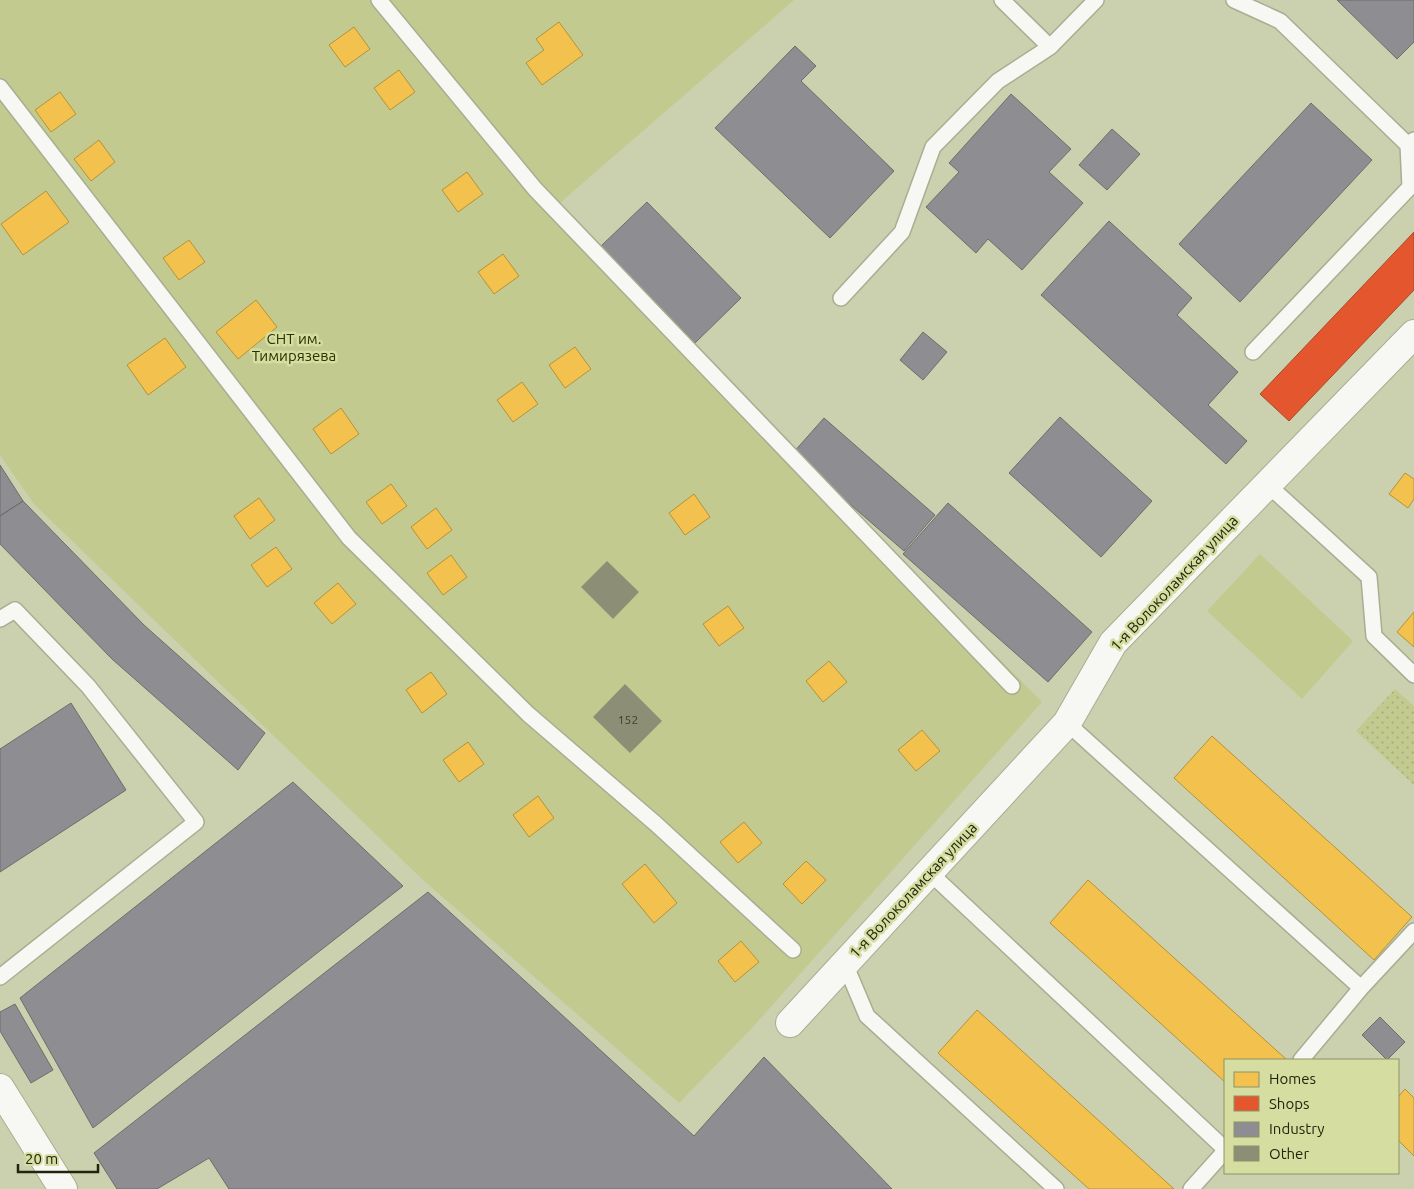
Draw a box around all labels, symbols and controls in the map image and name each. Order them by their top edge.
park label: СНТ им. Тимирязева [252,330,336,364]
street label: 1-я Волоколамская улица [1107,512,1241,654]
house number: 152 [618,713,638,726]
street label: 1-я Волоколамская улица [846,819,980,961]
legend [1224,1059,1399,1174]
text: Homes [1269,1070,1316,1087]
text: Shops [1269,1095,1310,1112]
text: Industry [1269,1120,1324,1137]
scale bar [18,1142,98,1174]
text: Other [1269,1145,1309,1162]
text: 20 m [25,1150,58,1167]

